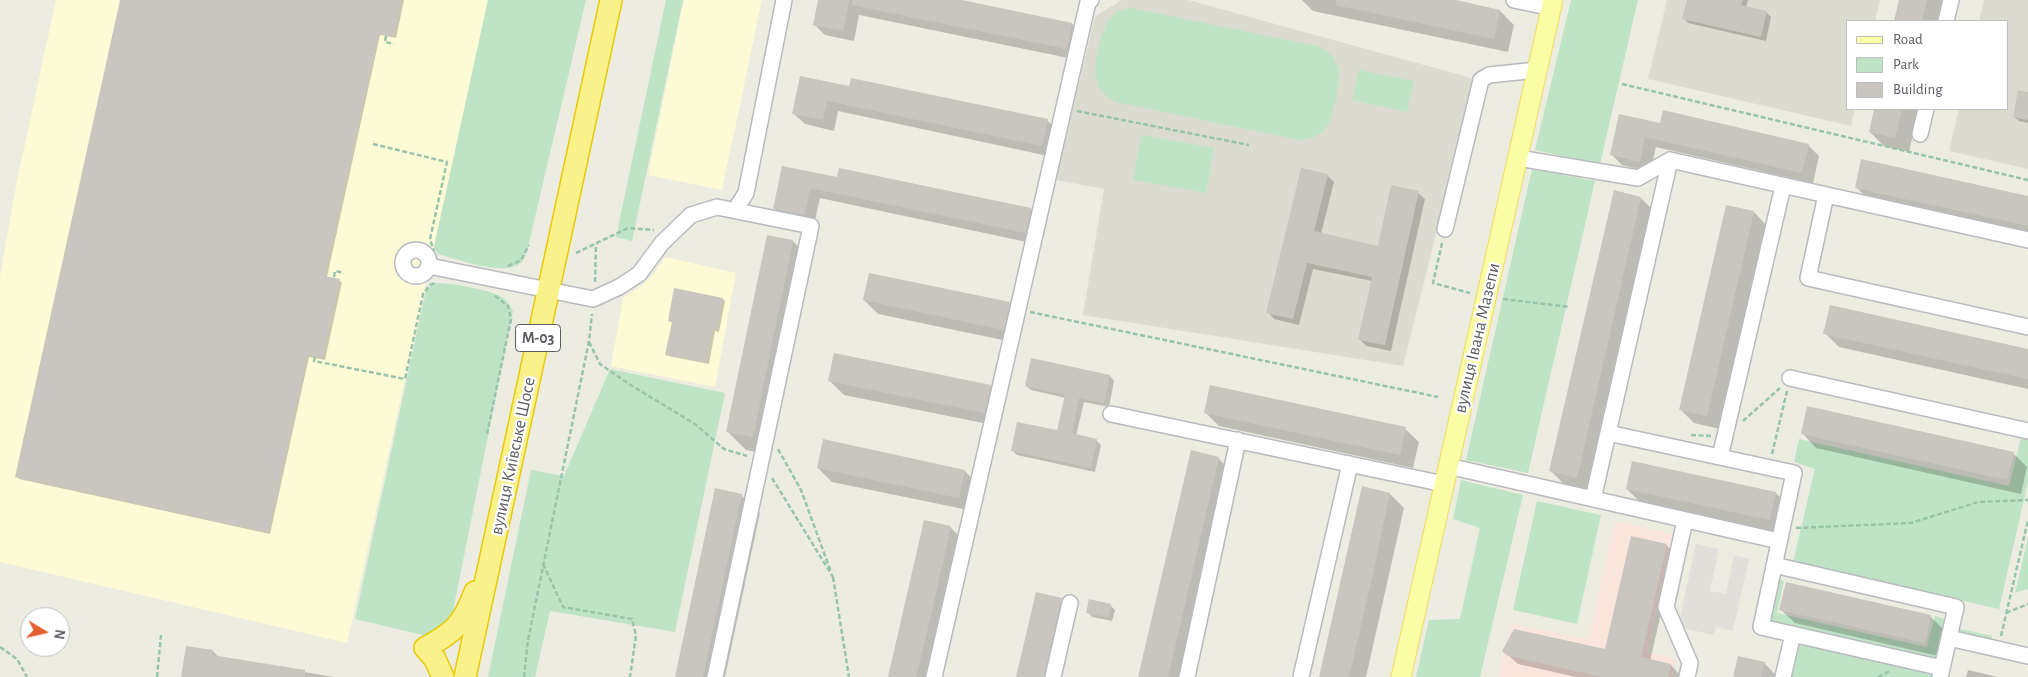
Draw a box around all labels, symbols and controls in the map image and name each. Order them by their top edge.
legend [1846,20,2008,110]
text: Road [1893,32,1923,47]
text: Park [1893,57,1919,72]
text: Building [1893,82,1943,97]
street label: вулиця Івана Мазепи [1449,261,1505,415]
road number: М-03 [516,324,560,352]
street label: вулиця Київське Шосе [486,375,540,537]
north arrow [20,607,70,657]
text: N [51,628,67,640]

